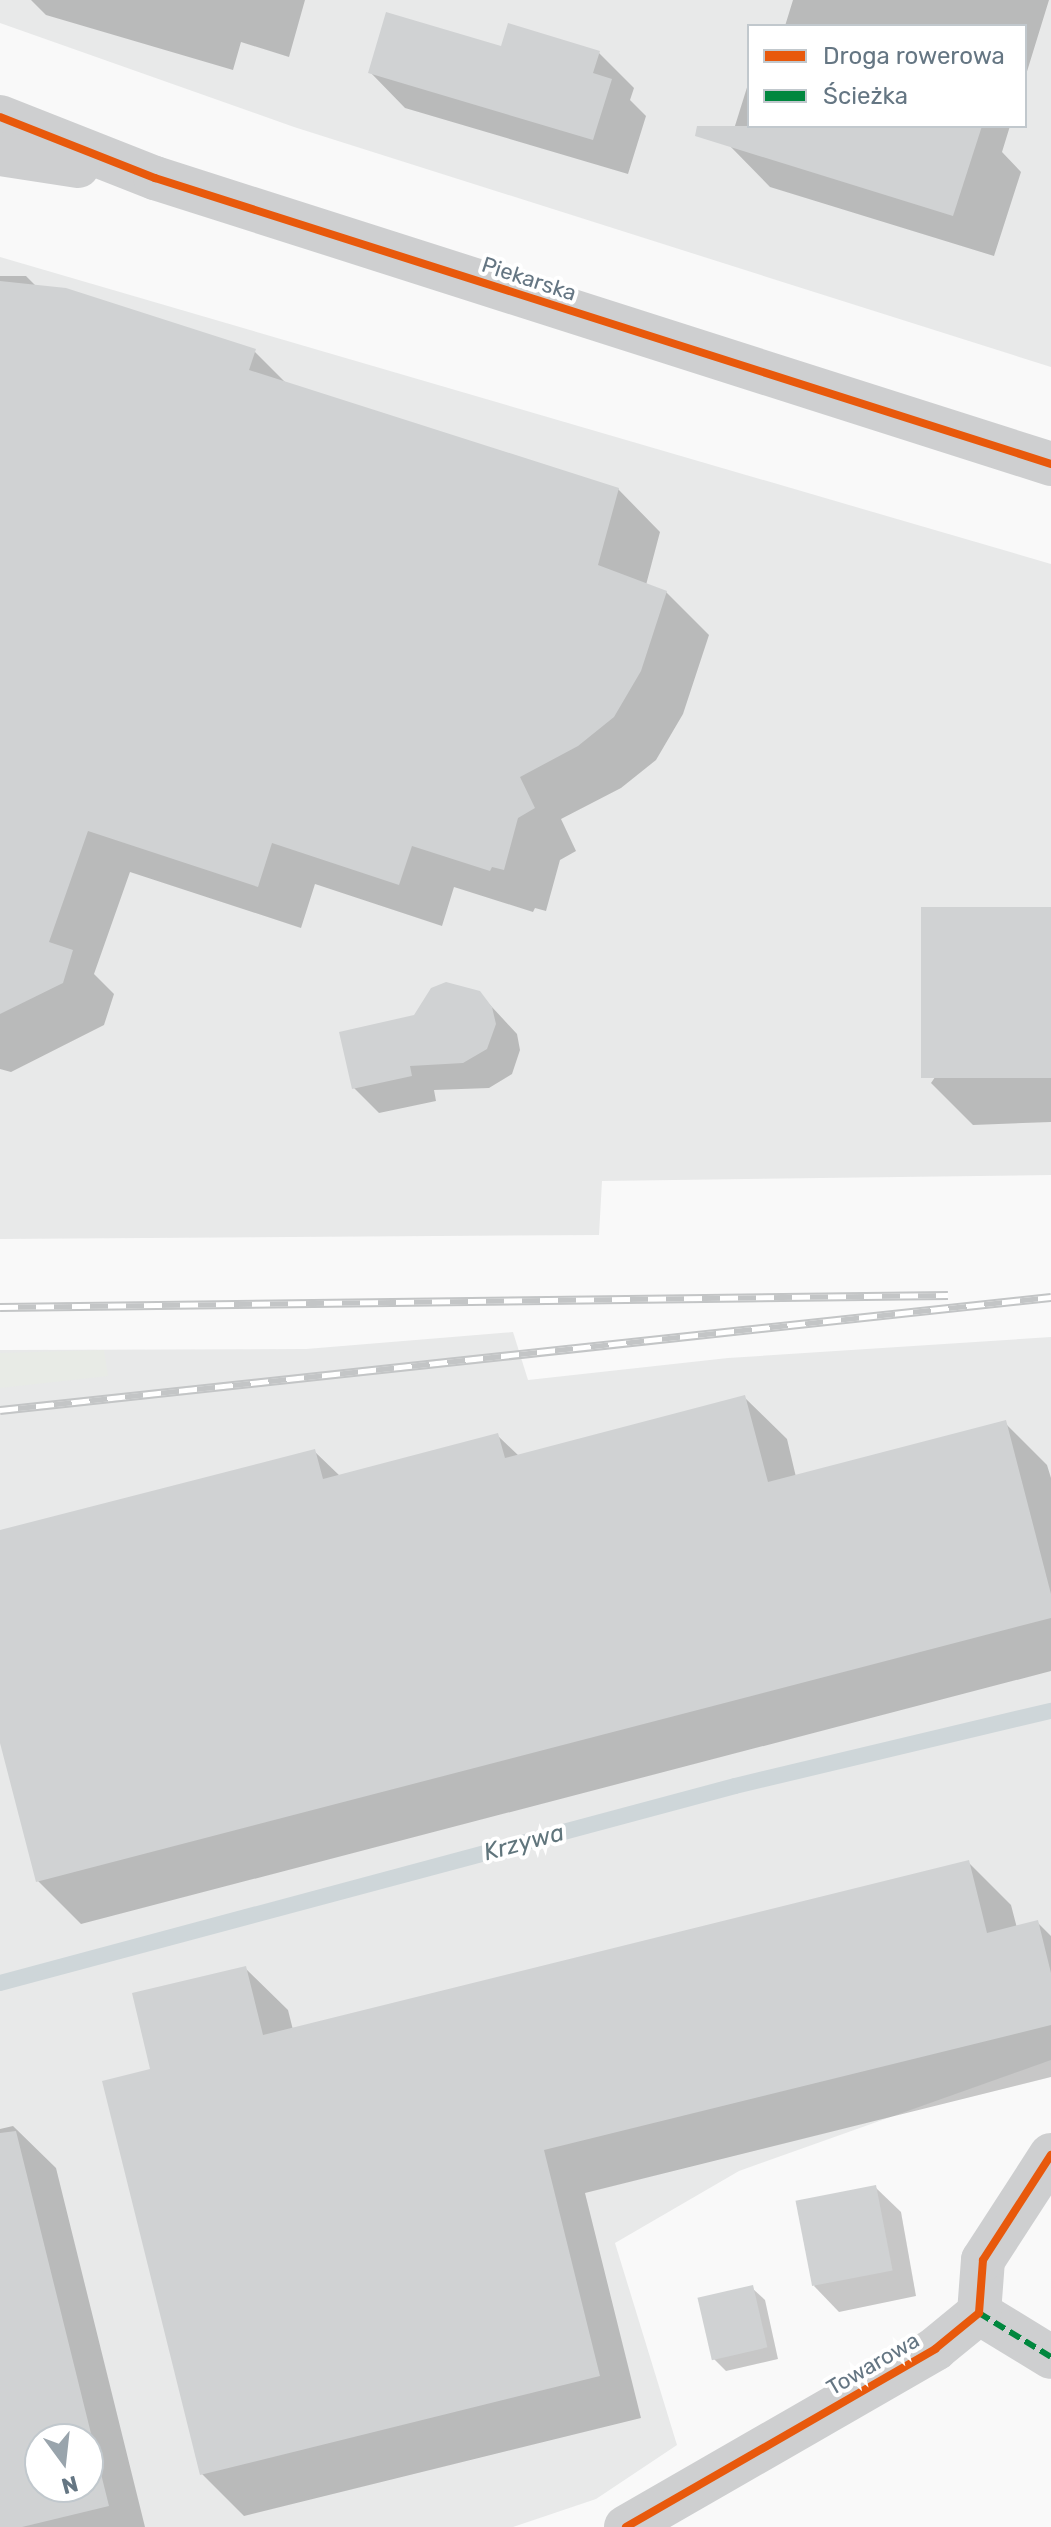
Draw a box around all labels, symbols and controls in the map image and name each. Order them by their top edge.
legend [747,24,1027,128]
text: Droga rowerowa [823,42,1005,70]
text: Ścieżka [823,82,908,110]
street label: Piekarska [478,251,580,307]
water label: Krzywa [481,1818,567,1868]
street label: Towarowa [822,2327,924,2401]
north arrow [24,2423,104,2503]
text: N [59,2470,81,2500]

